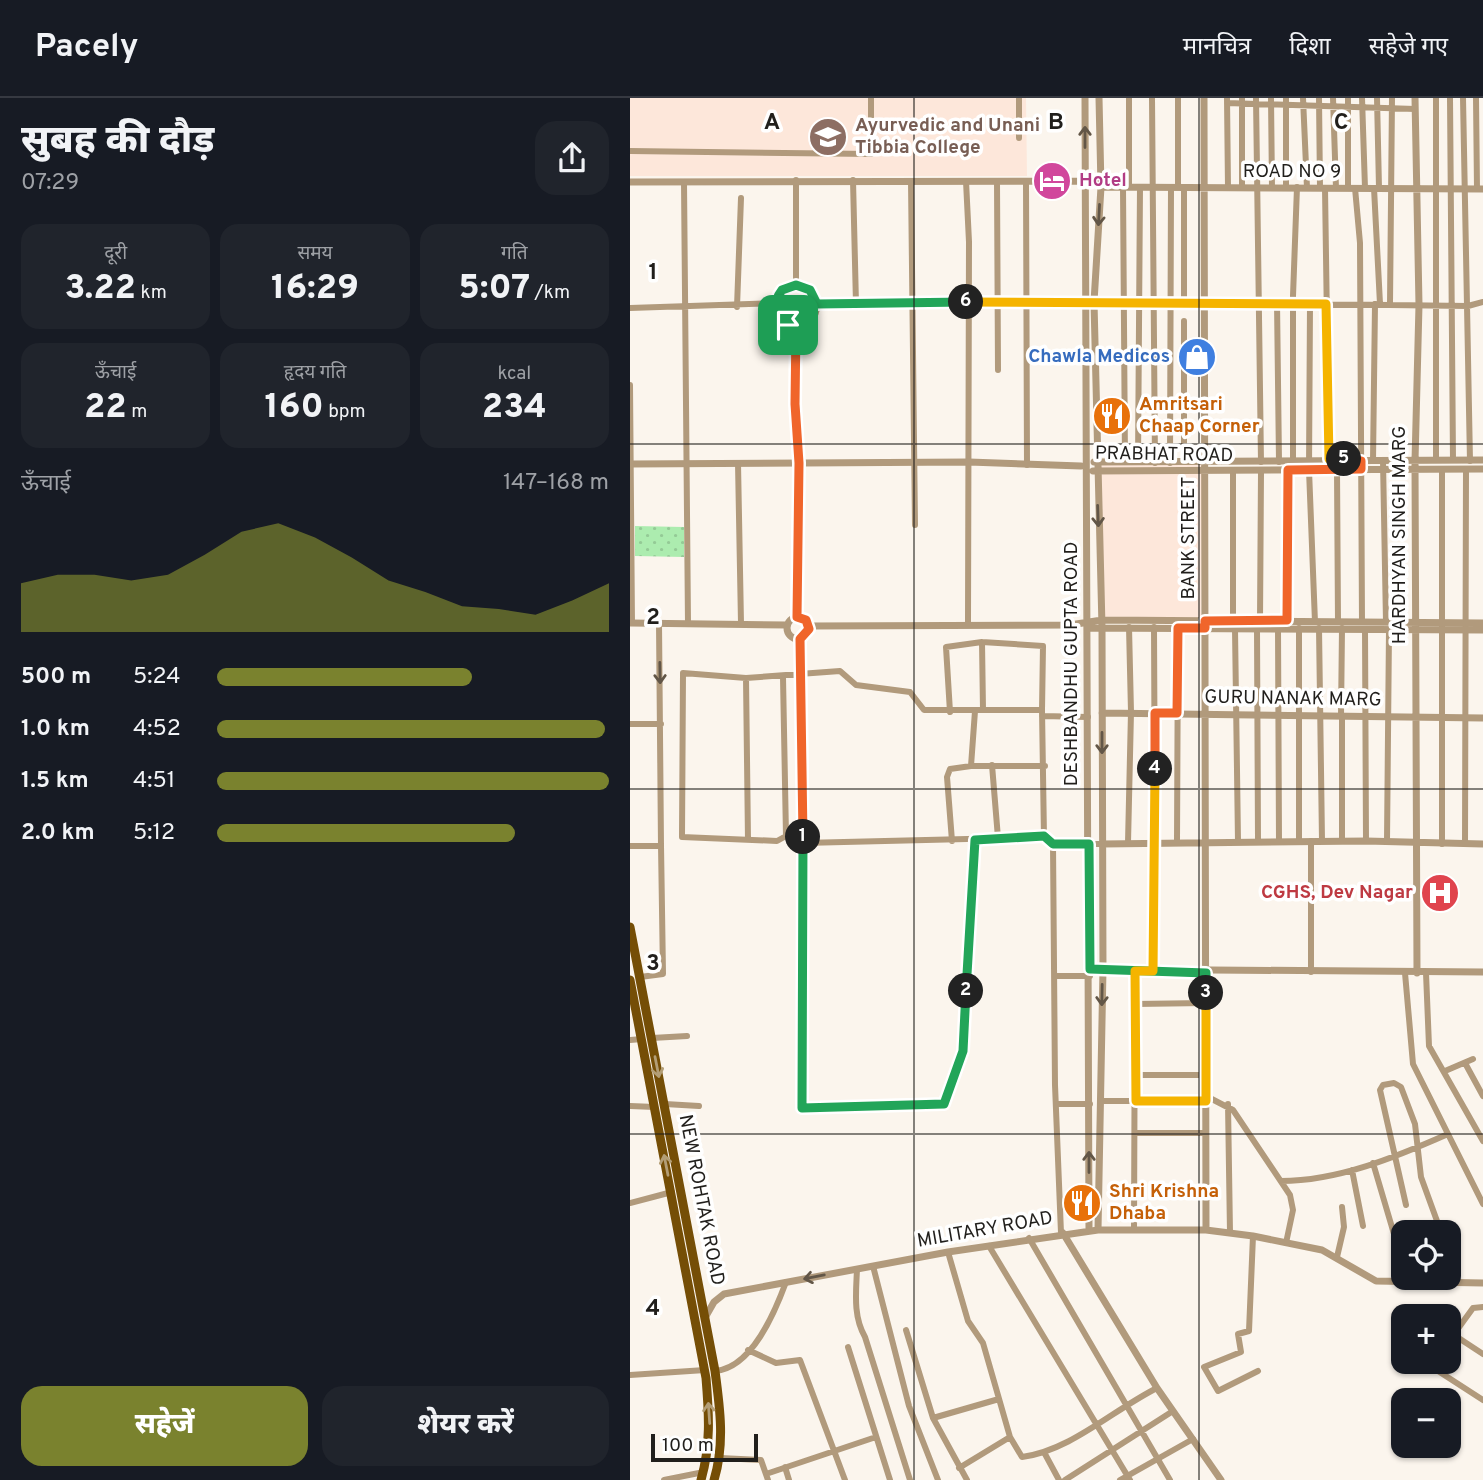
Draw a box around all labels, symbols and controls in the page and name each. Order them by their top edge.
text: Pacely [35,27,138,69]
text: मानचित्र [1183,33,1251,63]
text: दिशा [1289,33,1331,63]
text: सहेजे गए [1369,33,1448,63]
text: A [764,109,780,138]
text: B [1048,109,1064,138]
text: C [1334,109,1348,138]
place label: Ayurvedic and Unani Tibbia College [855,114,1040,160]
school or university icon: Ayurvedic and Unani Tibbia College [807,116,849,158]
text: सुबह की दौड़ [21,118,214,167]
button: share [535,121,609,195]
one-way arrow [1079,126,1092,149]
hotel icon: Hotel [1031,160,1073,202]
street label: ROAD NO 9 [1243,160,1341,184]
text: 07:29 [21,169,79,198]
place label: Hotel [1079,169,1127,193]
one-way arrow [1092,203,1105,226]
text: दूरी [104,242,127,266]
text: समय [297,242,333,266]
text: गति [501,242,528,266]
text: 1 [648,259,658,288]
text: 3.22 [65,267,136,311]
text: 16:29 [271,267,359,311]
text: 5:07 [459,267,530,311]
text: km [136,281,167,305]
text: /km [530,281,570,305]
pin: 6 [948,284,984,320]
text: 6 [960,289,971,313]
pin [758,295,818,355]
icon: arrive [769,306,807,344]
shop icon: Chawla Medicos [1176,336,1218,378]
place label: Chawla Medicos [1028,345,1170,369]
text: ऊँचाई [95,361,136,385]
text: हृदय गति [284,361,346,385]
text: kcal [497,362,531,386]
text: 22 [84,386,127,430]
text: 160 [264,386,324,430]
text: 234 [482,386,547,430]
place label: Amritsari Chaap Corner [1139,393,1260,439]
restaurant icon: Amritsari Chaap Corner [1091,395,1133,437]
text: m [127,400,147,424]
text: bpm [324,400,366,424]
street label: HARDHYAN SINGH MARG [1388,426,1412,644]
street label: PRABHAT ROAD [1095,442,1233,468]
pin: 5 [1326,442,1362,476]
text: 5 [1338,446,1349,470]
text: 147–168 m [503,469,609,498]
text: ऊँचाई [21,470,71,499]
street label: BANK STREET [1177,476,1201,600]
one-way arrow [1092,504,1105,527]
street label: DESHBANDHU GUPTA ROAD [1060,542,1084,786]
text: 2 [646,604,660,633]
one-way arrow [653,662,667,685]
text: 500 m [21,663,91,692]
text: 5:24 [133,663,181,692]
street label: GURU NANAK MARG [1204,685,1382,713]
text: 1.0 km [21,715,90,744]
text: 4:52 [133,715,181,744]
one-way arrow [1095,732,1109,755]
pin: 4 [1138,752,1172,786]
text: 4 [1148,756,1161,780]
text: 1.5 km [21,767,89,796]
text: 4:51 [133,767,175,796]
text: 2.0 km [21,819,95,848]
text: 5:12 [133,819,175,848]
pin: 1 [786,820,820,854]
text: 1 [799,824,806,848]
hospital icon: CGHS, Dev Nagar [1419,872,1461,914]
place label: CGHS, Dev Nagar [1261,881,1413,905]
text: 3 [646,950,660,979]
pin: 2 [948,974,984,1008]
pin: 3 [1188,976,1224,1010]
text: 2 [960,978,971,1002]
text: 3 [1200,980,1211,1004]
one-way arrow [1095,984,1109,1007]
one-way arrow [651,1055,665,1078]
street label: NEW ROHTAK ROAD [673,1112,729,1288]
one-way arrow [1082,1151,1096,1174]
one-way arrow [659,1154,673,1177]
place label: Shri Krishna Dhaba [1109,1180,1219,1226]
restaurant icon: Shri Krishna Dhaba [1061,1182,1103,1224]
street label: MILITARY ROAD [915,1206,1055,1254]
map controls [1391,1220,1461,1458]
button: locate [1391,1220,1461,1290]
one-way arrow [803,1271,826,1284]
text: 4 [646,1295,660,1324]
button: + [1391,1304,1461,1374]
button: सहेजें [21,1386,308,1466]
button: शेयर करें [322,1386,609,1466]
button: − [1391,1388,1461,1458]
one-way arrow [702,1402,715,1425]
scale bar [651,1431,758,1463]
text: 100 m [662,1434,714,1458]

